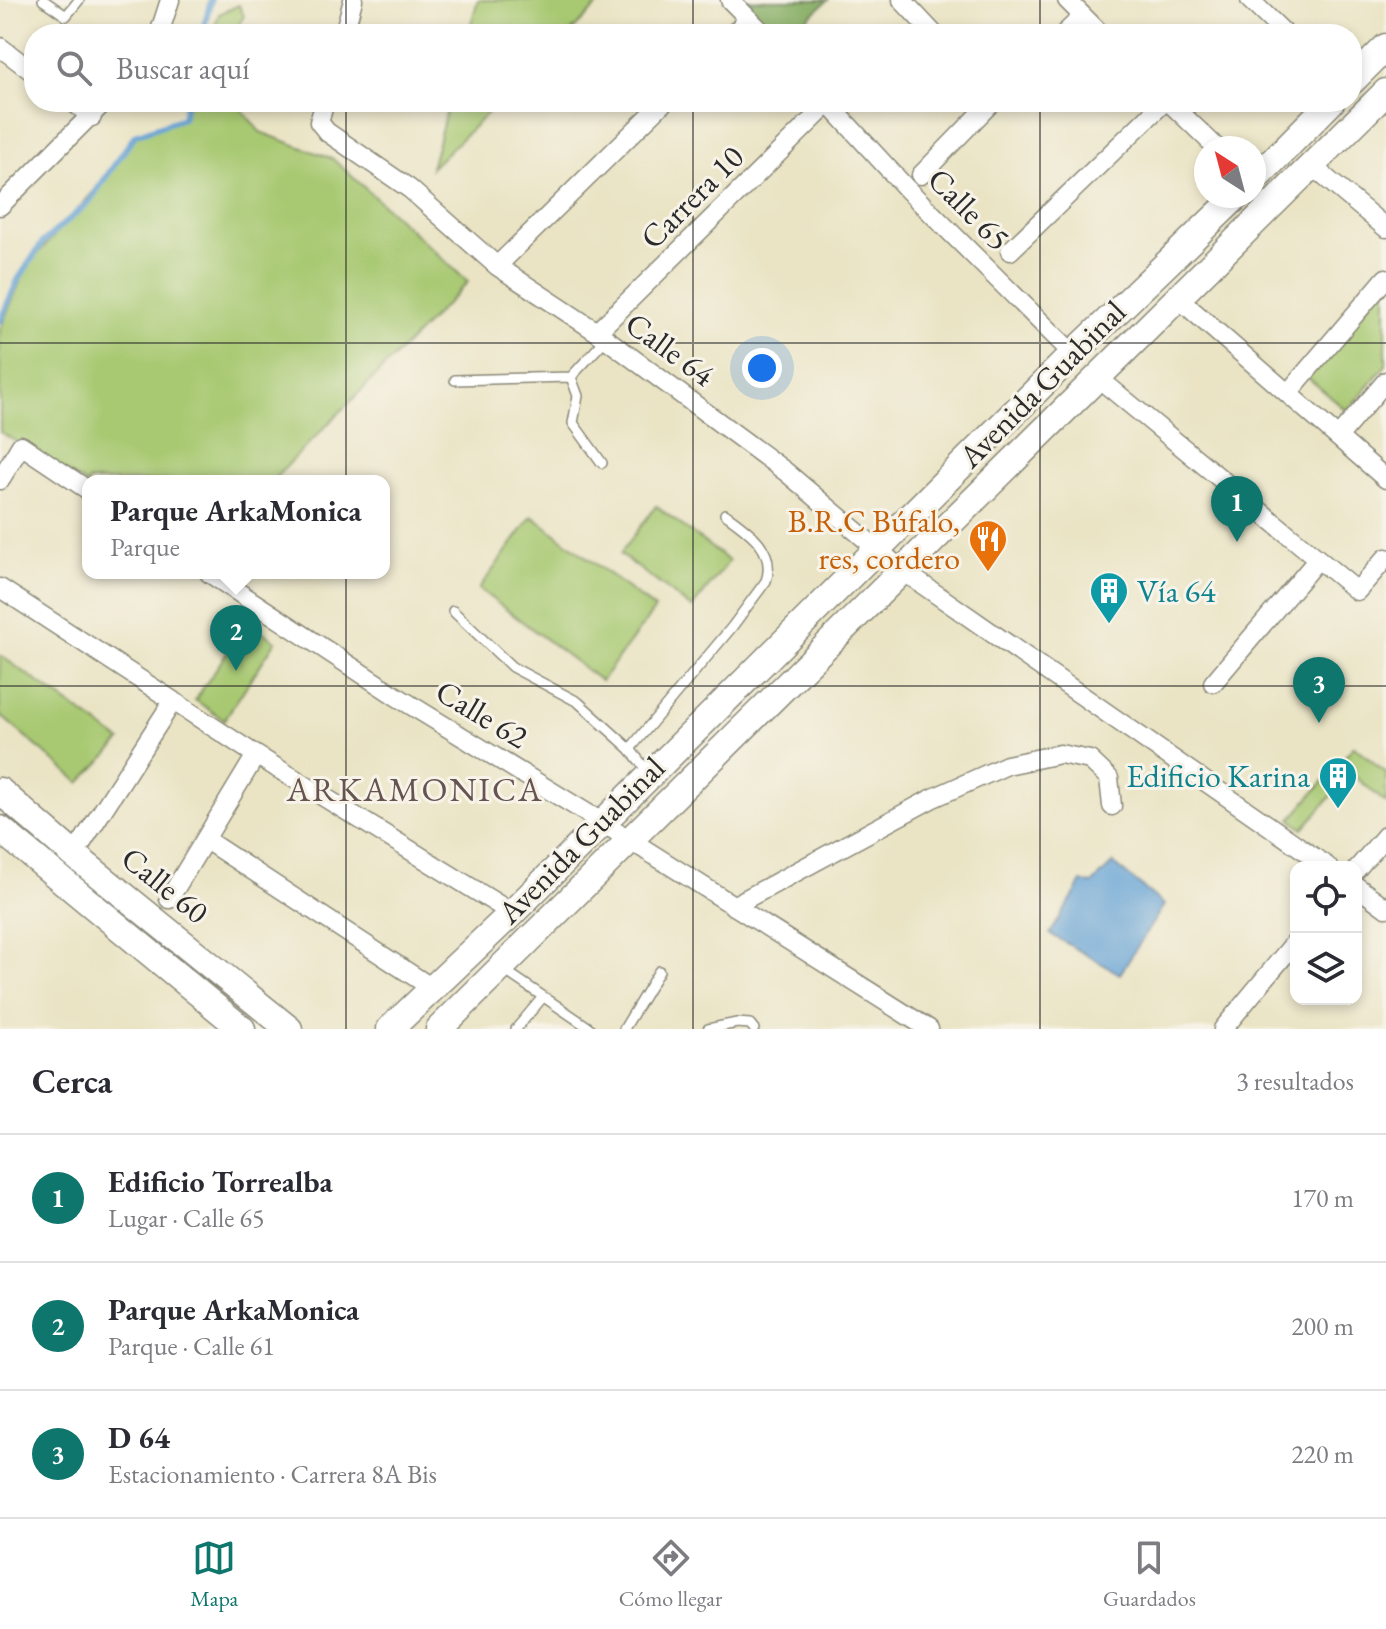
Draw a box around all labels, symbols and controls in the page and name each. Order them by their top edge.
search box [24,24,1362,112]
icon: search [52,46,96,90]
text: Buscar aquí [116,49,250,88]
street label: Carrera 10 [631,136,753,258]
north arrow [1194,136,1266,208]
street label: Calle 65 [919,159,1019,259]
street label: Avenida Guabinal [949,291,1135,477]
street label: Calle 64 [617,302,723,396]
your location [742,348,782,388]
popup [82,475,390,579]
pin: 1 [1211,476,1263,542]
text: Parque ArkaMonica [110,491,362,530]
place label: B.R.C Búfalo, res, cordero [788,500,960,579]
restaurant icon: B.R.C Búfalo, res, cordero [967,518,1009,573]
text: Parque [110,530,180,564]
building icon: Vía 64 [1088,570,1130,625]
place label: Vía 64 [1137,570,1216,612]
pin: 2 [210,605,262,671]
pin: 3 [1293,657,1345,723]
street label: Calle 62 [428,670,536,758]
street label: Avenida Guabinal [488,747,674,933]
place label: Edificio Karina [1126,755,1310,797]
building icon: Edificio Karina [1317,755,1359,810]
district label: ARKAMONICA [285,767,544,811]
street label: Calle 60 [113,837,217,933]
map controls [1290,861,1362,1005]
button: locate [1290,861,1362,933]
button: layers [1290,933,1362,1005]
text: Cerca [32,1059,112,1103]
text: 3 resultados [1236,1064,1354,1098]
text: Edificio Torrealba [108,1162,333,1201]
text: 1 [51,1181,65,1215]
text: 170 m [1291,1181,1354,1215]
text: Lugar · Calle 65 [108,1201,264,1235]
text: Parque ArkaMonica [108,1290,359,1329]
text: 2 [51,1309,65,1343]
text: 200 m [1291,1309,1354,1343]
text: Parque · Calle 61 [108,1329,275,1363]
text: D 64 [108,1418,170,1457]
text: 3 [51,1437,65,1471]
text: 220 m [1291,1437,1354,1471]
text: Estacionamiento · Carrera 8A Bis [108,1457,437,1491]
tab: Mapa [190,1536,238,1613]
tab: Cómo llegar [619,1536,722,1613]
tab: Guardados [1103,1536,1196,1613]

